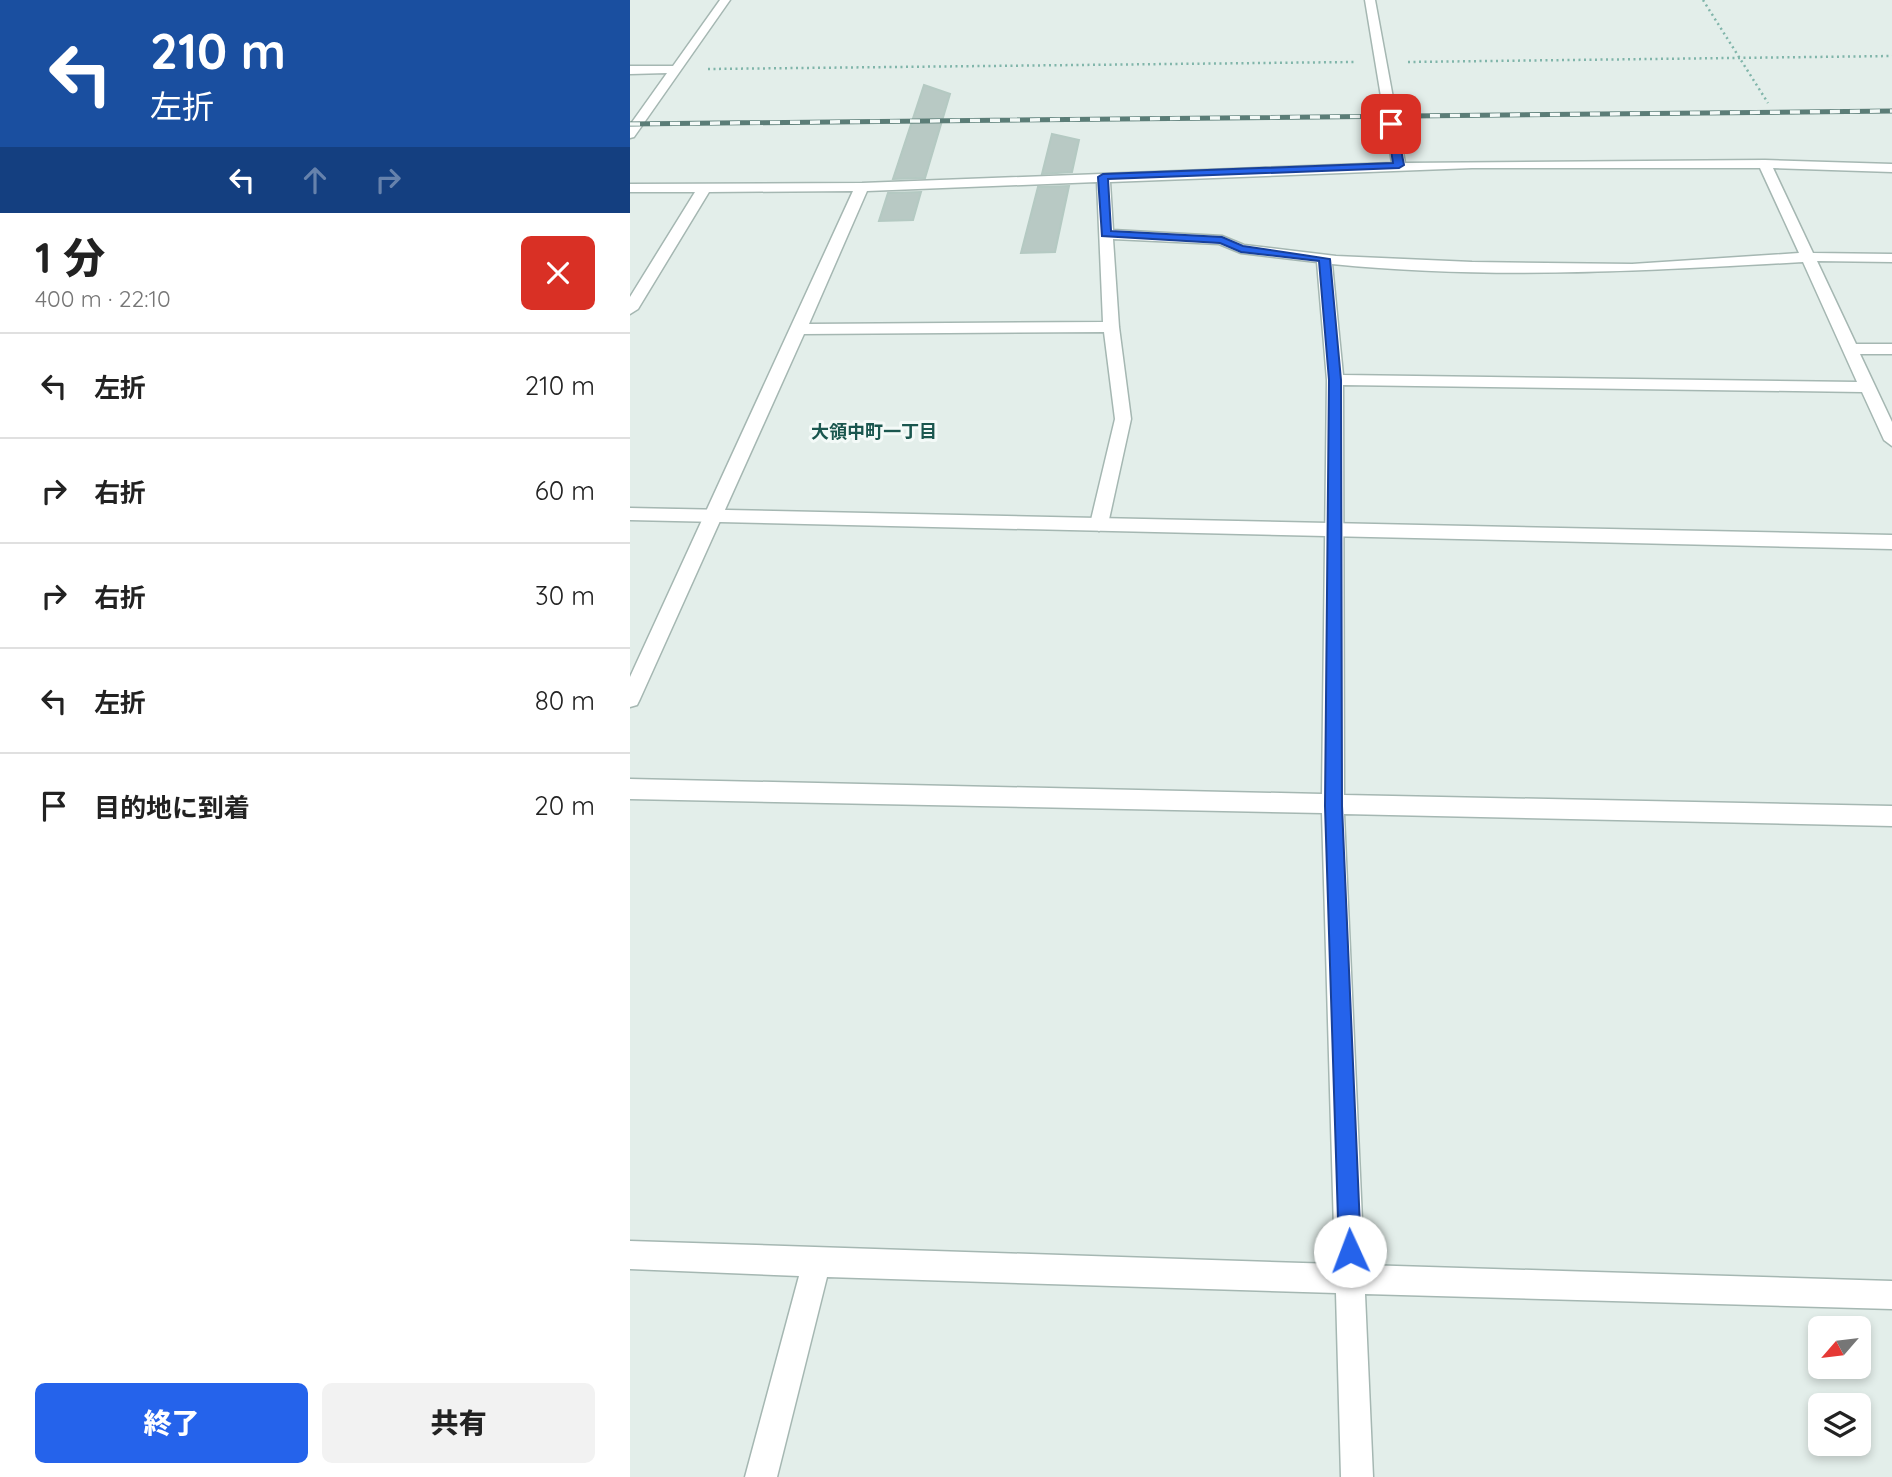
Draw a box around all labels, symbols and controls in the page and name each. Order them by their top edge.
text: 210 m [150,20,286,81]
icon: left [35,28,126,119]
text: 左折 [150,86,214,126]
pin [1361,94,1421,154]
icon: arrive [1372,105,1410,143]
icon: left [223,161,261,199]
icon: ahead [296,161,334,199]
icon: right [369,161,407,199]
text: 1 分 [35,231,105,284]
button: close [521,236,595,310]
text: 400 m · 22:10 [35,284,171,313]
icon: left [35,367,73,405]
text: 210 m [525,369,595,402]
text: 左折 [94,371,146,404]
district label: 大領中町一丁目 [811,420,937,443]
icon: right [35,472,73,510]
text: 60 m [535,474,595,507]
text: 右折 [94,476,146,509]
icon: right [35,577,73,615]
text: 30 m [535,579,595,612]
text: 右折 [94,581,146,614]
icon: left [35,682,73,720]
text: 80 m [535,684,595,717]
text: 左折 [94,686,146,719]
icon: arrive [35,787,73,825]
text: 20 m [534,789,595,822]
text: 目的地に到着 [94,791,250,824]
position arrow [1313,1214,1387,1288]
north arrow [1808,1316,1871,1379]
map controls [1808,1316,1871,1456]
button: 終了 [35,1383,308,1463]
button: 共有 [322,1383,595,1463]
button: layers [1808,1393,1871,1456]

